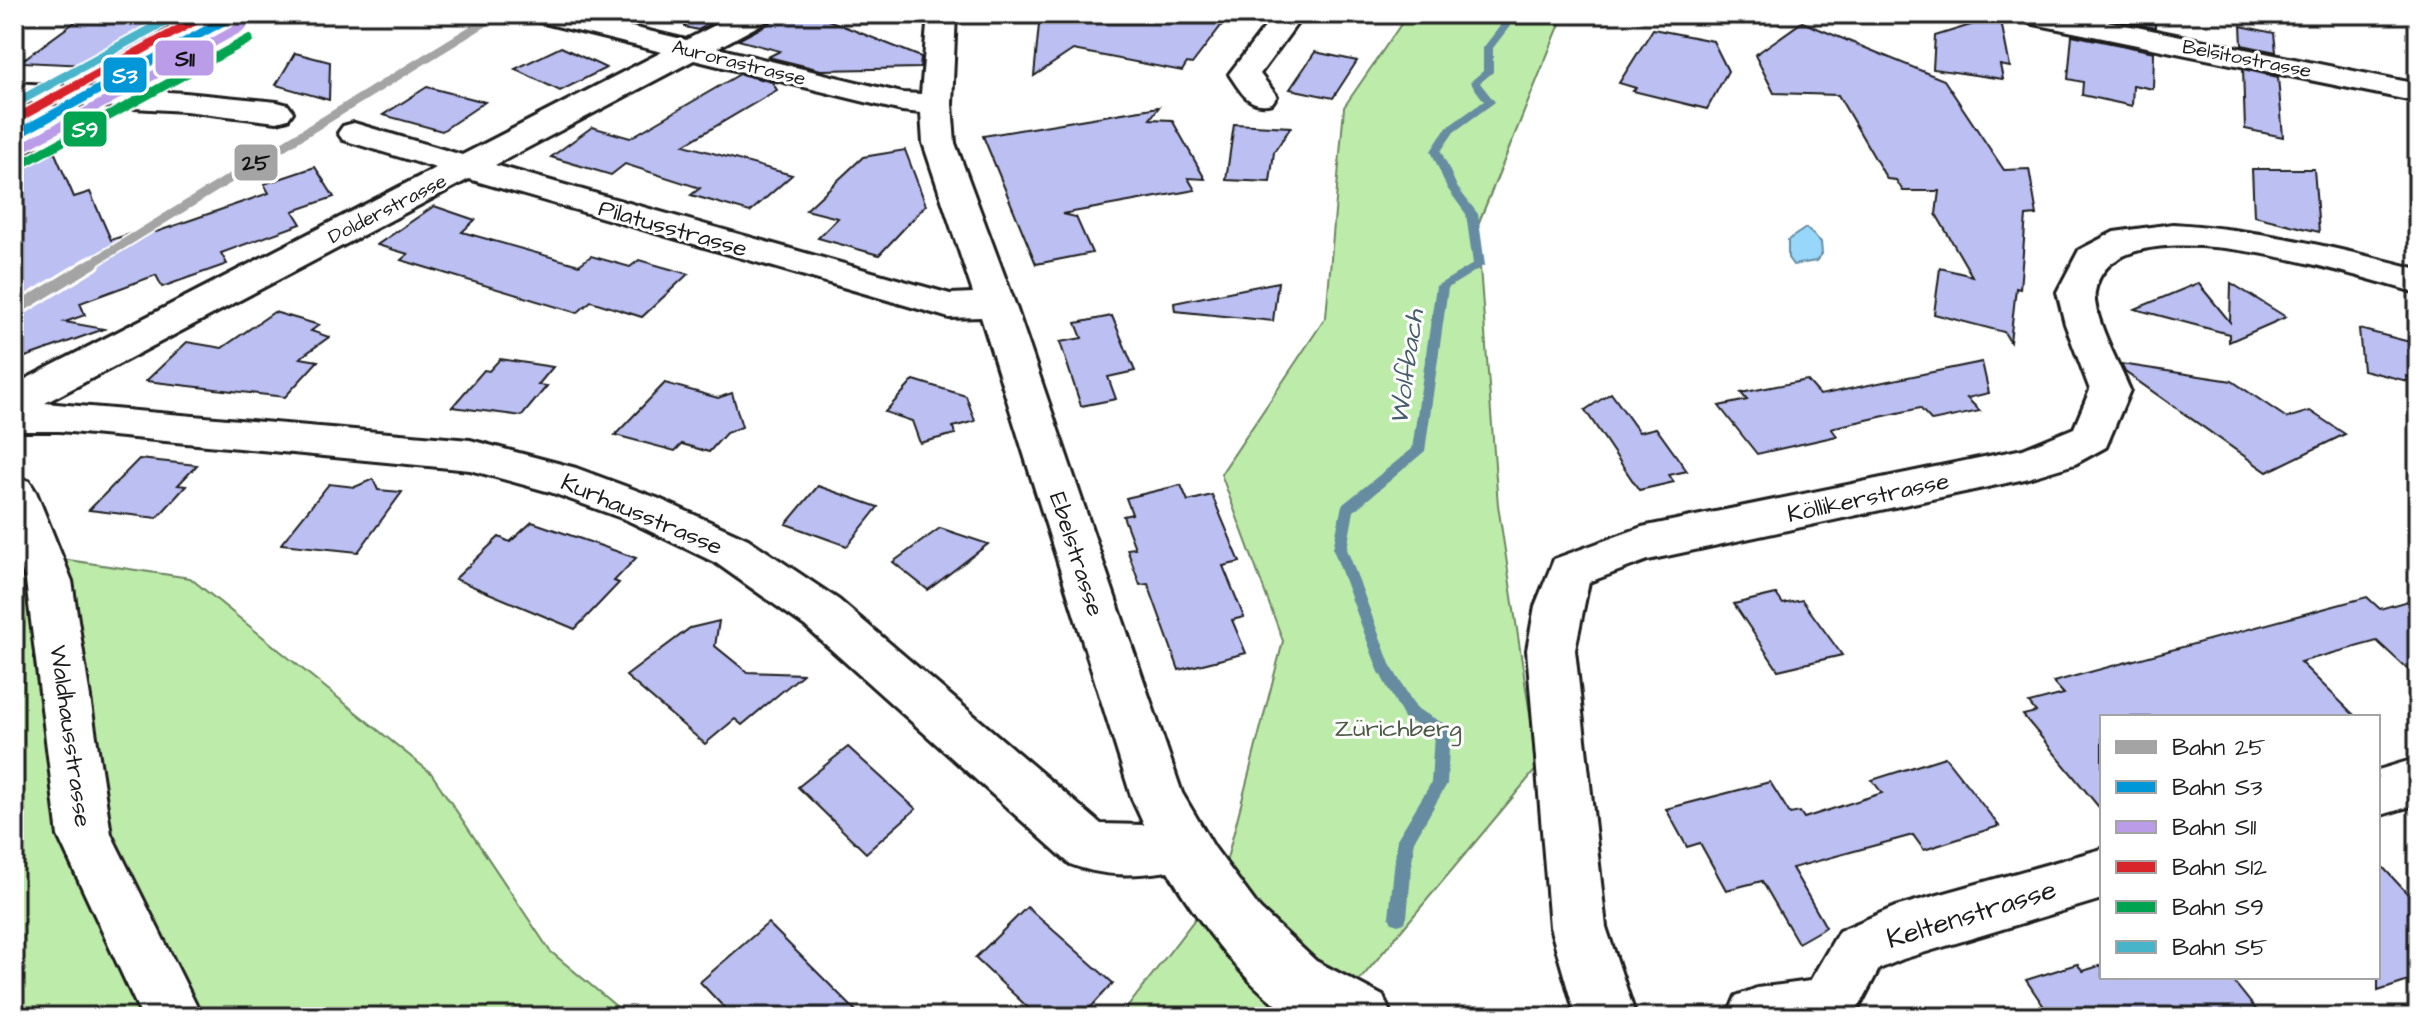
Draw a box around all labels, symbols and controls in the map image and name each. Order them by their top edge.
street label: Aurorastrasse [669,33,809,93]
street label: Belsitostrasse [2180,33,2314,85]
line badge: S11 [154,39,215,77]
text: S11 [174,44,195,75]
line badge: S3 [102,56,148,94]
text: S3 [111,61,138,92]
line badge: S9 [62,110,108,148]
text: S9 [71,115,98,146]
line badge: 25 [233,143,279,182]
text: 25 [241,148,271,179]
street label: Dolderstrasse [323,167,452,251]
street label: Pilatusstrasse [594,192,751,266]
water label: Wolfbach [1381,306,1433,427]
street label: Köllikerstrasse [1784,464,1952,532]
street label: Kurhausstrasse [556,466,728,564]
street label: Ebelstrasse [1040,488,1112,621]
street label: Waldhausstrasse [40,643,100,829]
park label: Zürichberg [1334,712,1462,747]
legend [2100,715,2380,979]
text: Bahn 25 [2172,731,2266,765]
text: Bahn S3 [2172,771,2262,805]
text: Bahn S11 [2172,811,2256,845]
text: Bahn S12 [2172,851,2267,885]
street label: Keltenstrasse [1882,870,2061,959]
text: Bahn S9 [2172,891,2264,925]
text: Bahn S5 [2172,931,2267,965]

